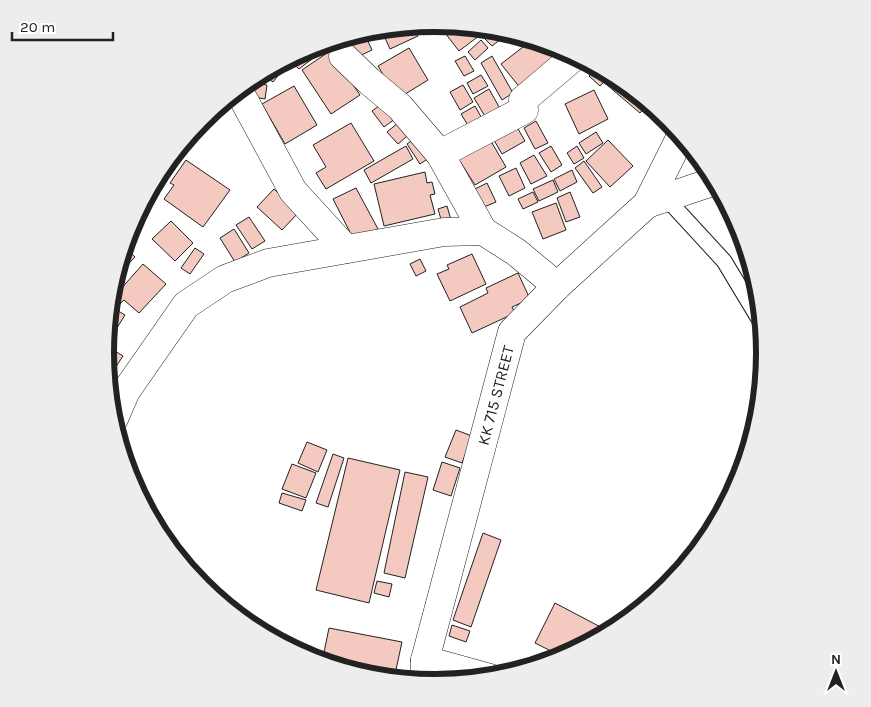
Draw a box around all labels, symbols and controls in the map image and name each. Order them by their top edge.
scale bar [12,10,114,42]
text: 20 m [20,18,55,36]
street label: KK 715 STREET [473,343,518,447]
north arrow [811,647,861,697]
text: N [831,651,841,668]

